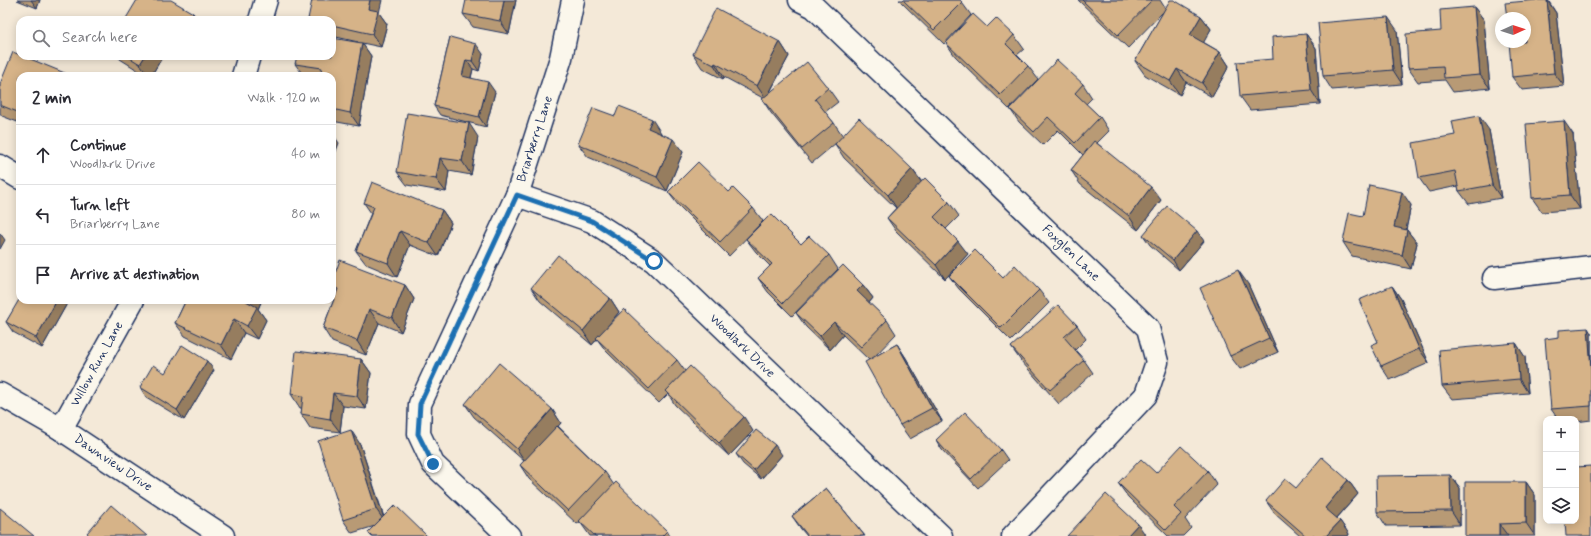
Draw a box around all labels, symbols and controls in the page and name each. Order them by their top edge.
north arrow [1495,12,1531,48]
search box [16,16,336,60]
icon: search [30,27,52,49]
text: Search here [62,28,138,48]
text: 2 min [32,87,72,109]
text: Walk · 120 m [248,90,320,107]
street label: Briarberry Lane [513,94,557,184]
text: Continue [70,136,126,156]
icon: ahead [32,144,54,166]
text: 40 m [291,146,320,163]
text: Woodlark Drive [70,156,155,173]
text: Turn left [70,196,130,216]
icon: left [32,204,54,226]
text: 80 m [291,206,320,223]
text: Briarberry Lane [70,216,160,233]
street label: Foxglen Lane [1038,221,1104,286]
route start [645,252,663,270]
icon: arrive [32,264,54,286]
text: Arrive at destination [70,265,199,285]
street label: Woodlark Drive [705,310,779,382]
street label: Willow Run Lane [67,318,127,409]
map controls [1543,416,1579,524]
button: + [1543,416,1579,452]
street label: Dawnview Drive [70,430,156,496]
button: − [1543,452,1579,488]
route end [424,455,442,473]
button: layers [1543,488,1579,524]

